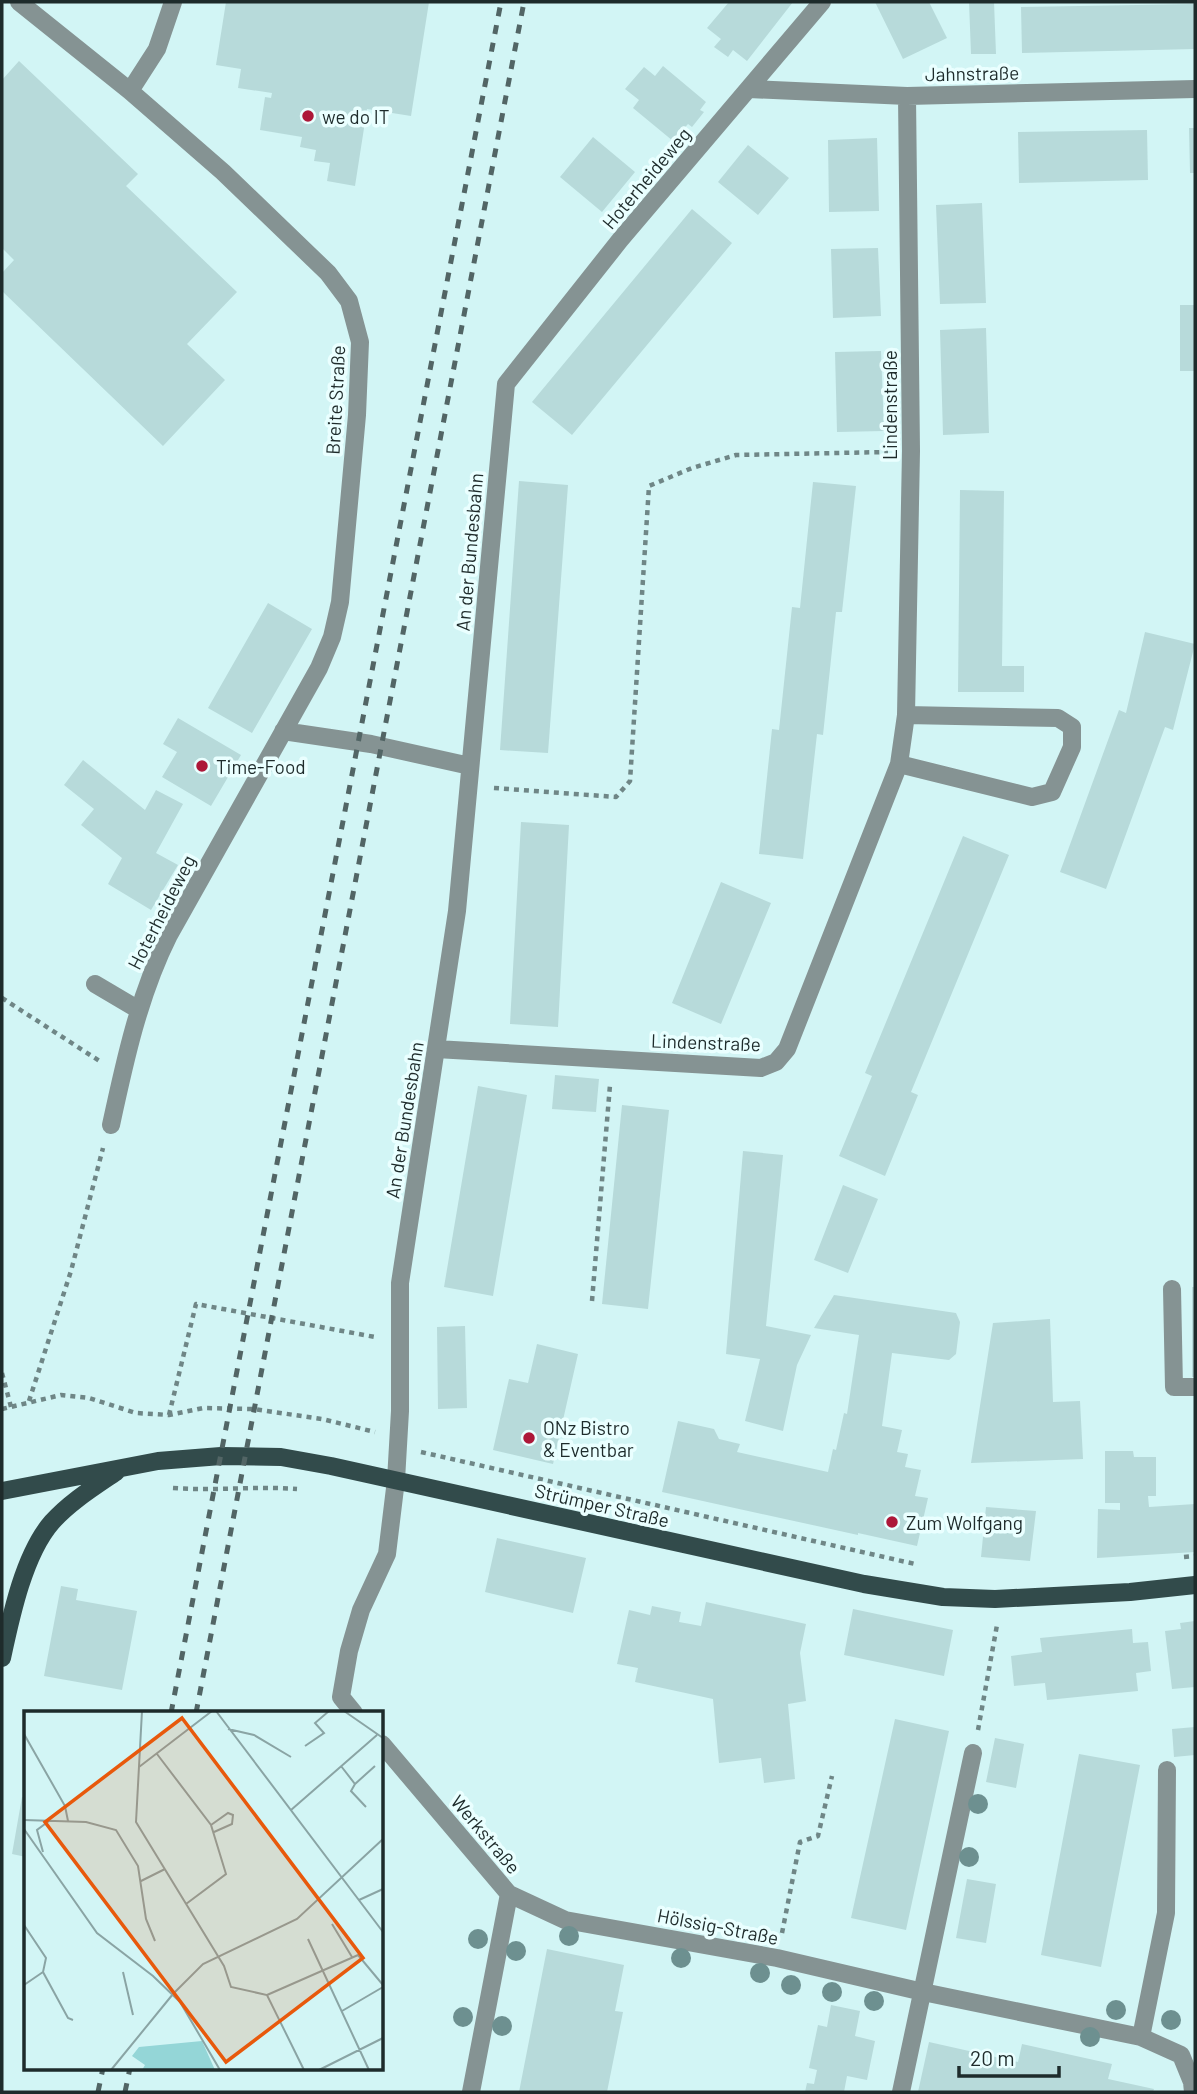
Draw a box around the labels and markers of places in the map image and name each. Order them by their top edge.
place label: we do IT [322,105,390,128]
marker: we do IT [300,108,316,124]
place label: Time-Food [216,755,306,778]
marker: Time-Food [194,758,210,774]
place label: ONz Bistro & Eventbar [543,1416,634,1461]
marker: ONz Bistro & Eventbar [521,1430,537,1446]
place label: Zum Wolfgang [906,1511,1023,1534]
marker: Zum Wolfgang [884,1514,900,1530]

